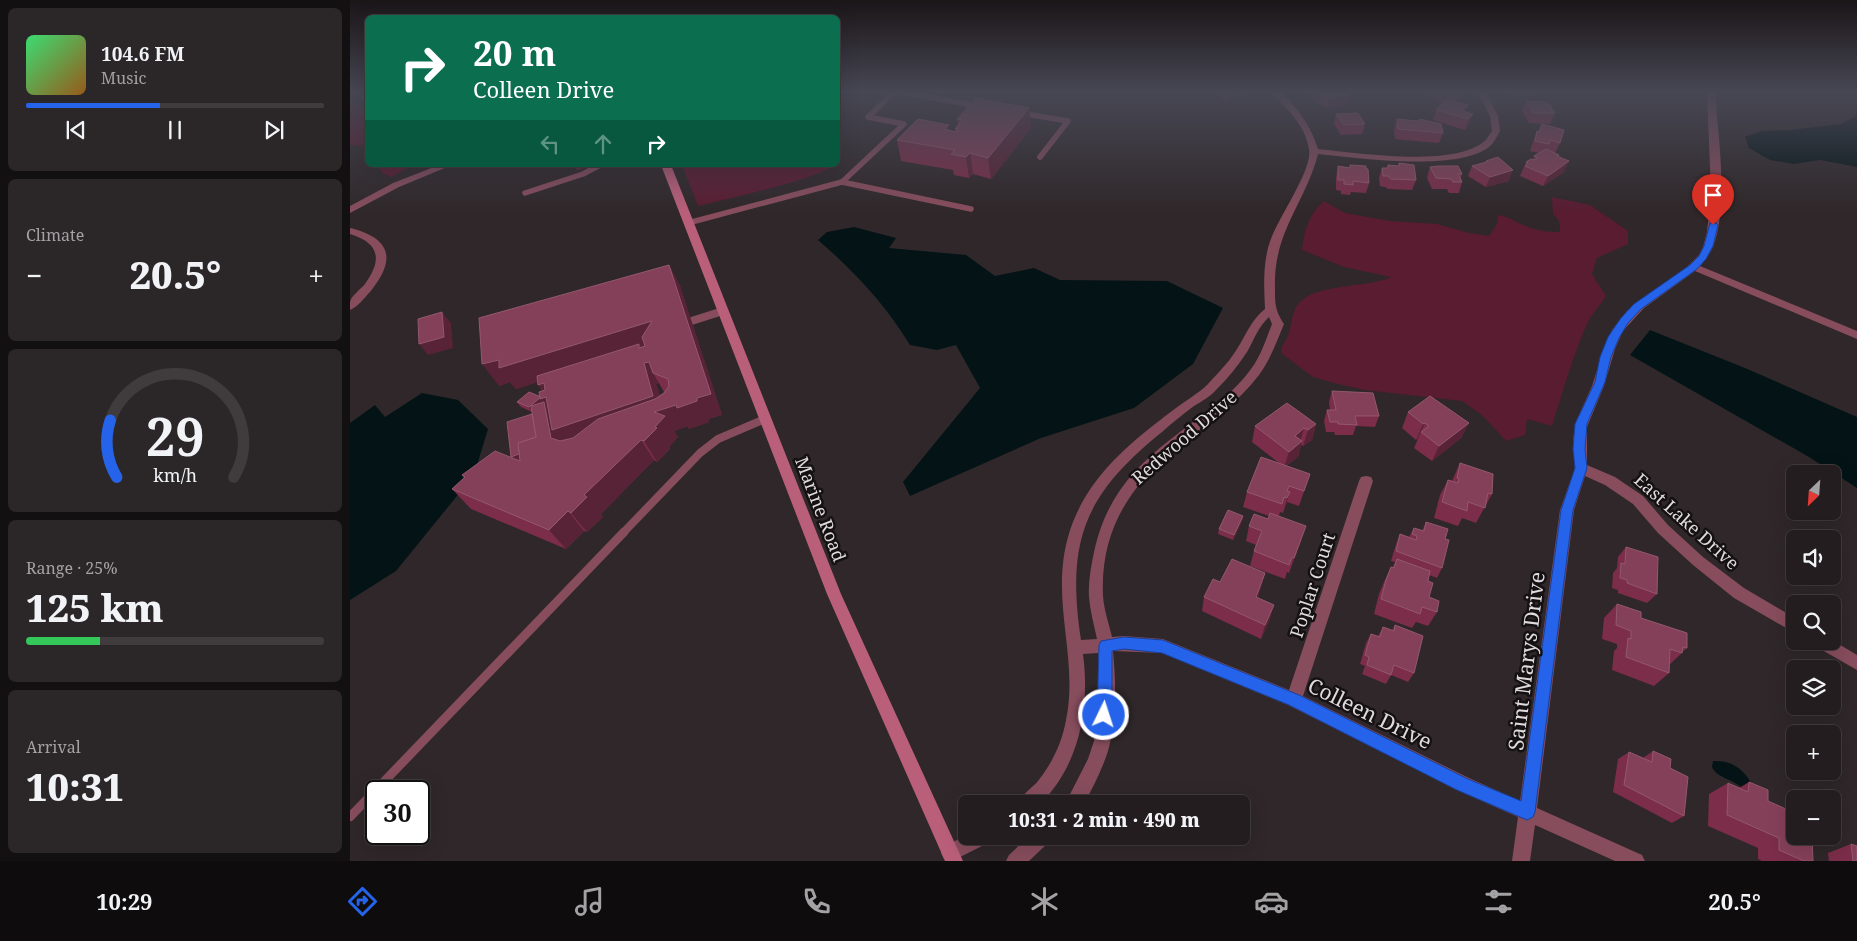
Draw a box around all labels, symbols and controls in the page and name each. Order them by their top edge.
text: 20 m [473,29,556,76]
icon: right [390,35,455,100]
text: 104.6 FM [101,41,184,67]
text: Music [101,67,146,89]
text: Colleen Drive [473,74,614,104]
icon: previous [62,116,90,144]
icon: pause [161,116,189,144]
icon: next [260,116,288,144]
icon: left [536,130,564,158]
icon: ahead [589,130,617,158]
icon: right [642,130,670,158]
pin [1692,174,1734,225]
icon: arrive [1699,181,1727,209]
text: Climate [26,224,84,246]
text: 20.5° [129,248,221,300]
text: − [26,256,42,294]
text: + [308,256,324,294]
street label: Redwood Drive [1126,385,1242,489]
text: 29 [146,400,204,471]
street label: Marine Road [790,453,852,565]
text: km/h [153,463,197,487]
north arrow [1786,465,1841,520]
map controls [1786,465,1841,845]
street label: East Lake Drive [1629,467,1745,575]
street label: Poplar Court [1284,530,1340,640]
button: sound [1786,530,1841,585]
text: Range · 25% [26,557,118,579]
street label: Saint Marys Drive [1501,570,1551,752]
text: 125 km [26,581,164,633]
button: search [1786,595,1841,650]
button: layers [1786,660,1841,715]
street label: Colleen Drive [1303,671,1437,755]
position arrow [1077,688,1129,740]
button: + [1786,725,1841,780]
text: Arrival [26,736,81,758]
text: 10:31 [26,760,124,812]
speed limit sign: 30 [365,780,430,845]
button: − [1786,790,1841,845]
text: 10:31 · 2 min · 490 m [1008,807,1200,833]
icon: directions [345,884,380,919]
icon: music [572,884,607,919]
icon: phone [799,884,834,919]
icon: climate [1027,884,1062,919]
icon: car [1254,884,1289,919]
icon: filters [1481,884,1516,919]
text: 10:29 [96,886,153,916]
text: 20.5° [1708,886,1761,916]

